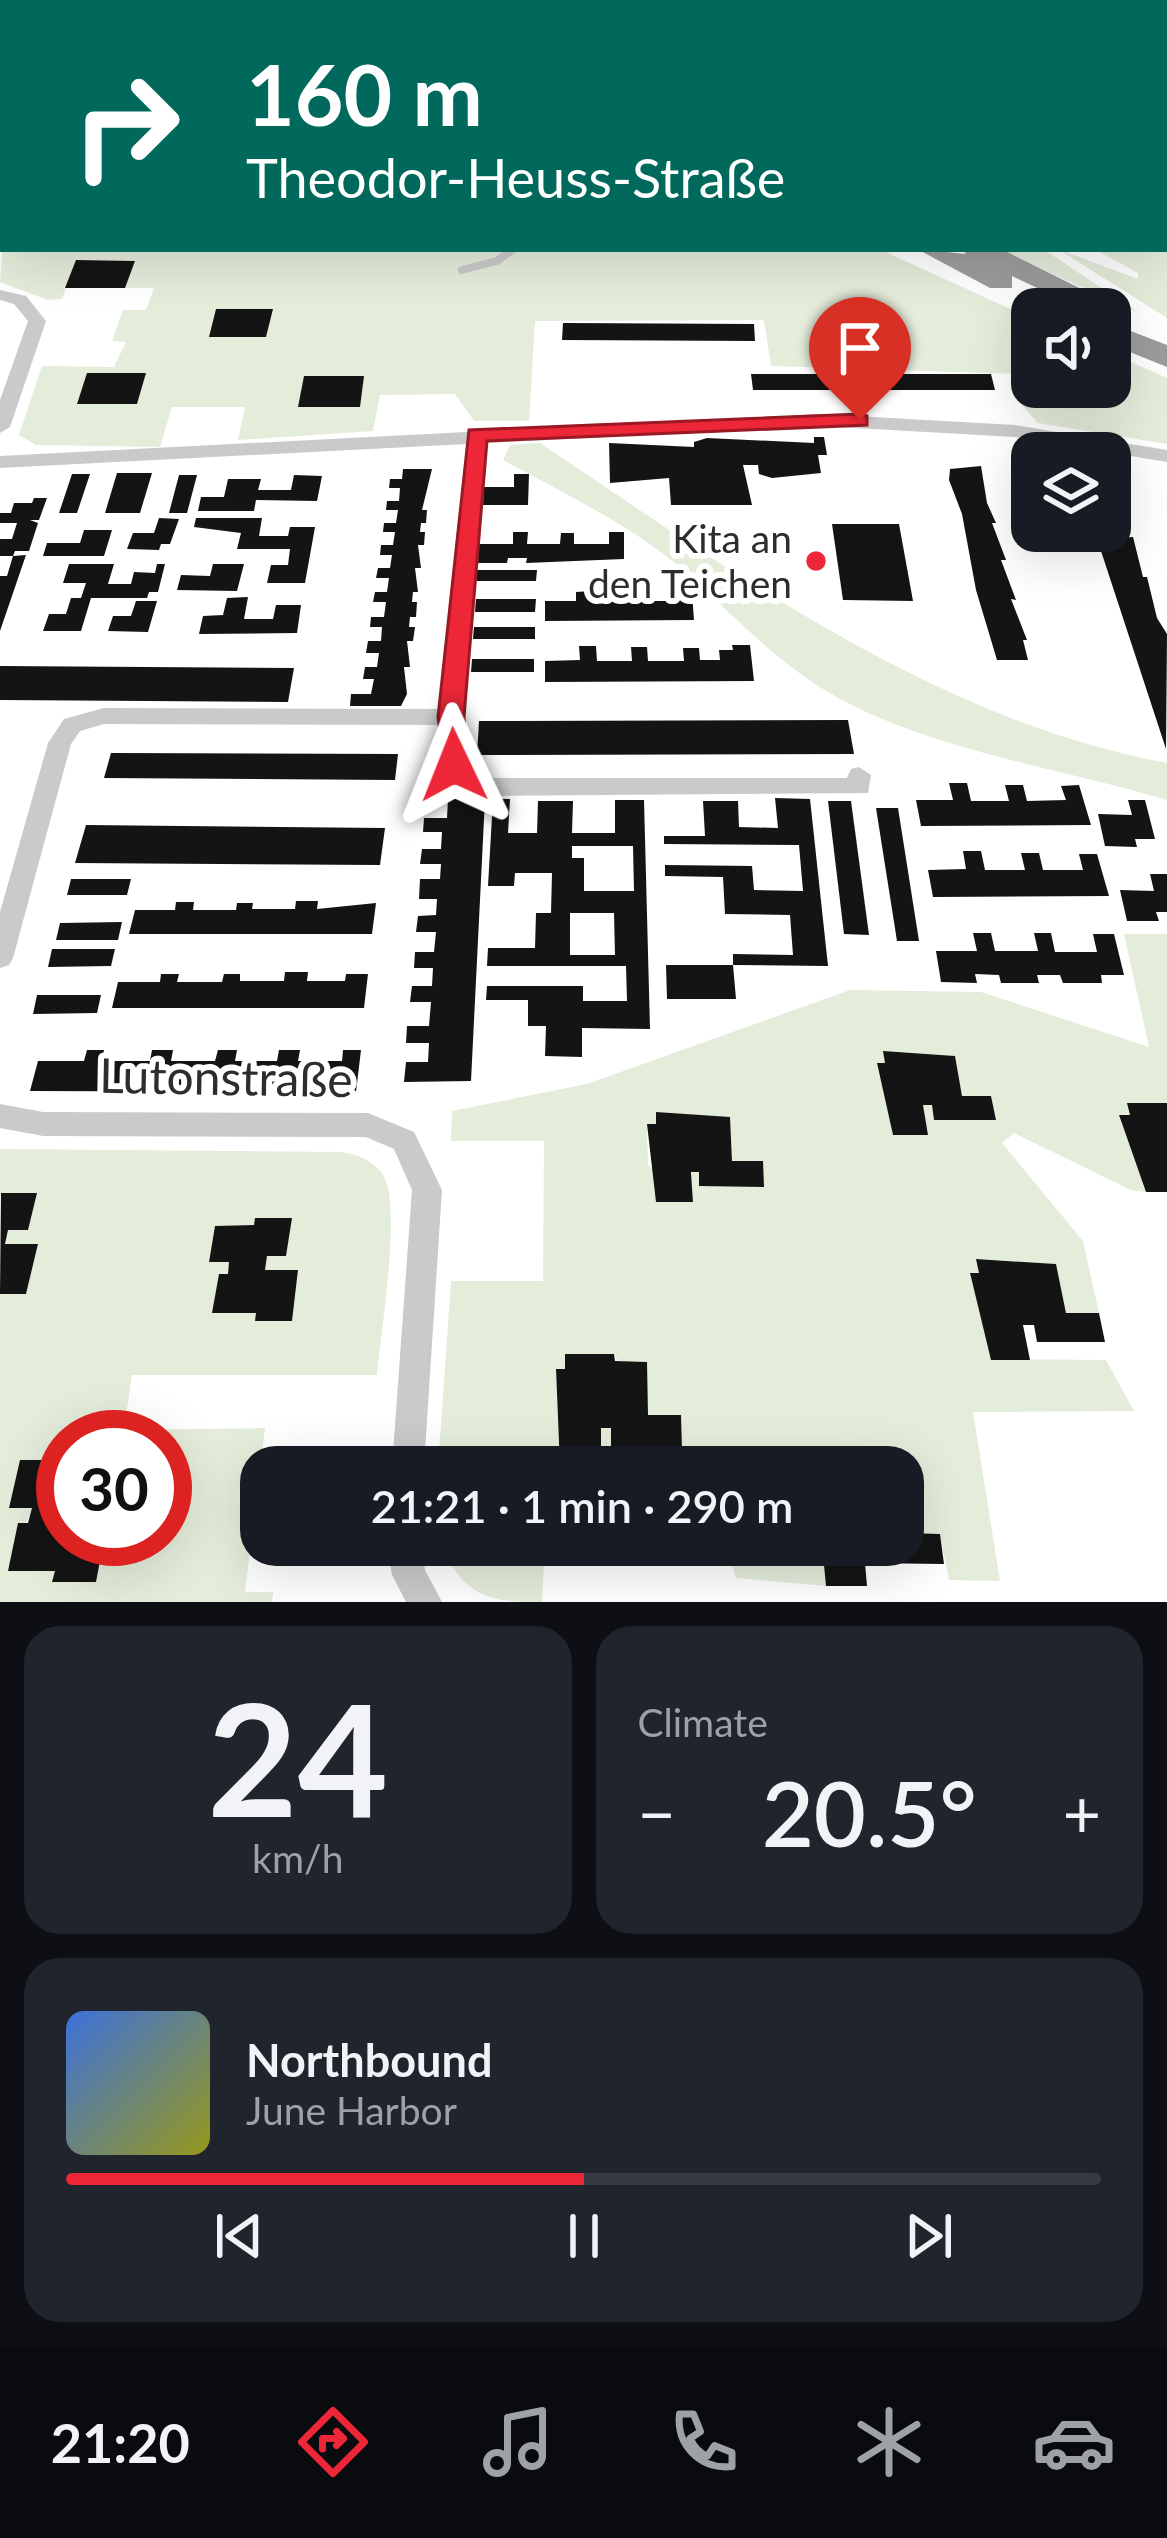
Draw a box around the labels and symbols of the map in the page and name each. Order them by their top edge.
pin [809,297,911,420]
place label: Kita an den Teichen [588,515,792,606]
marker: Kita an den Teichen [803,548,829,574]
position arrow [391,702,517,828]
street label: Lutonstraße [99,1046,353,1107]
speed limit sign: 30 [36,1410,192,1566]

